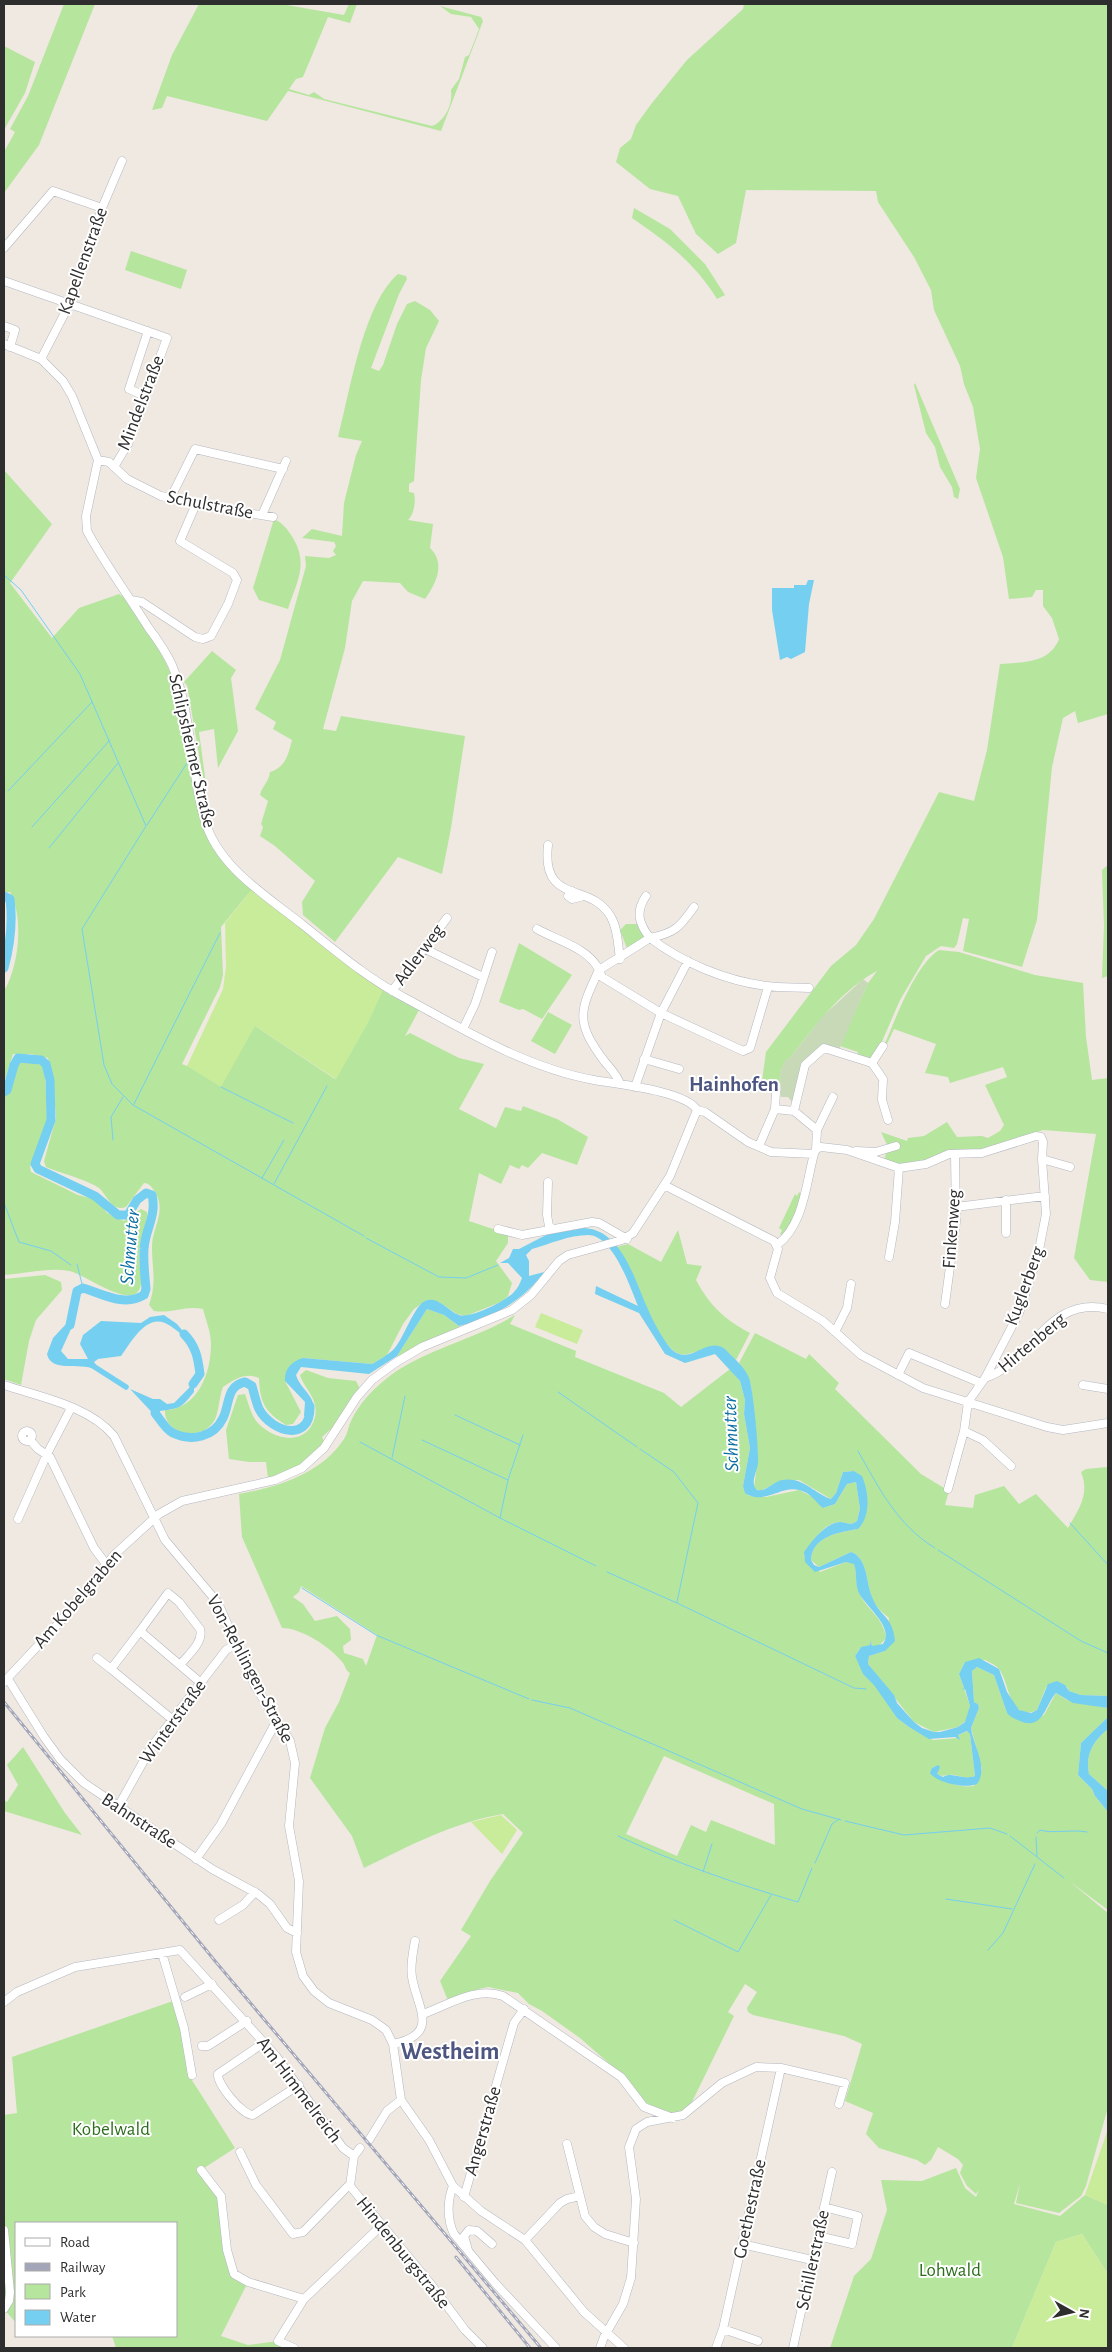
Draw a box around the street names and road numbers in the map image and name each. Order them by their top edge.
street label: Kapellenstraße [55,205,111,317]
street label: Mindelstraße [114,353,168,453]
street label: Schulstraße [165,487,255,523]
street label: Schlipsheimer Straße [165,672,219,830]
street label: Adlerweg [390,920,448,989]
street label: Finkenweg [940,1188,964,1269]
street label: Kuglerberg [1002,1243,1048,1328]
street label: Hirtenberg [994,1309,1070,1377]
street label: Am Kobelgraben [30,1546,126,1652]
street label: Von-Rehlingen-Straße [203,1592,297,1746]
street label: Winterstraße [136,1676,210,1768]
street label: Bahnstraße [98,1790,180,1852]
street label: Am Himmelreich [253,2034,345,2146]
street label: Angerstraße [461,2084,505,2178]
street label: Goethestraße [730,2158,770,2260]
street label: Hindenburgstraße [352,2194,454,2312]
street label: Schillerstraße [793,2208,833,2312]

